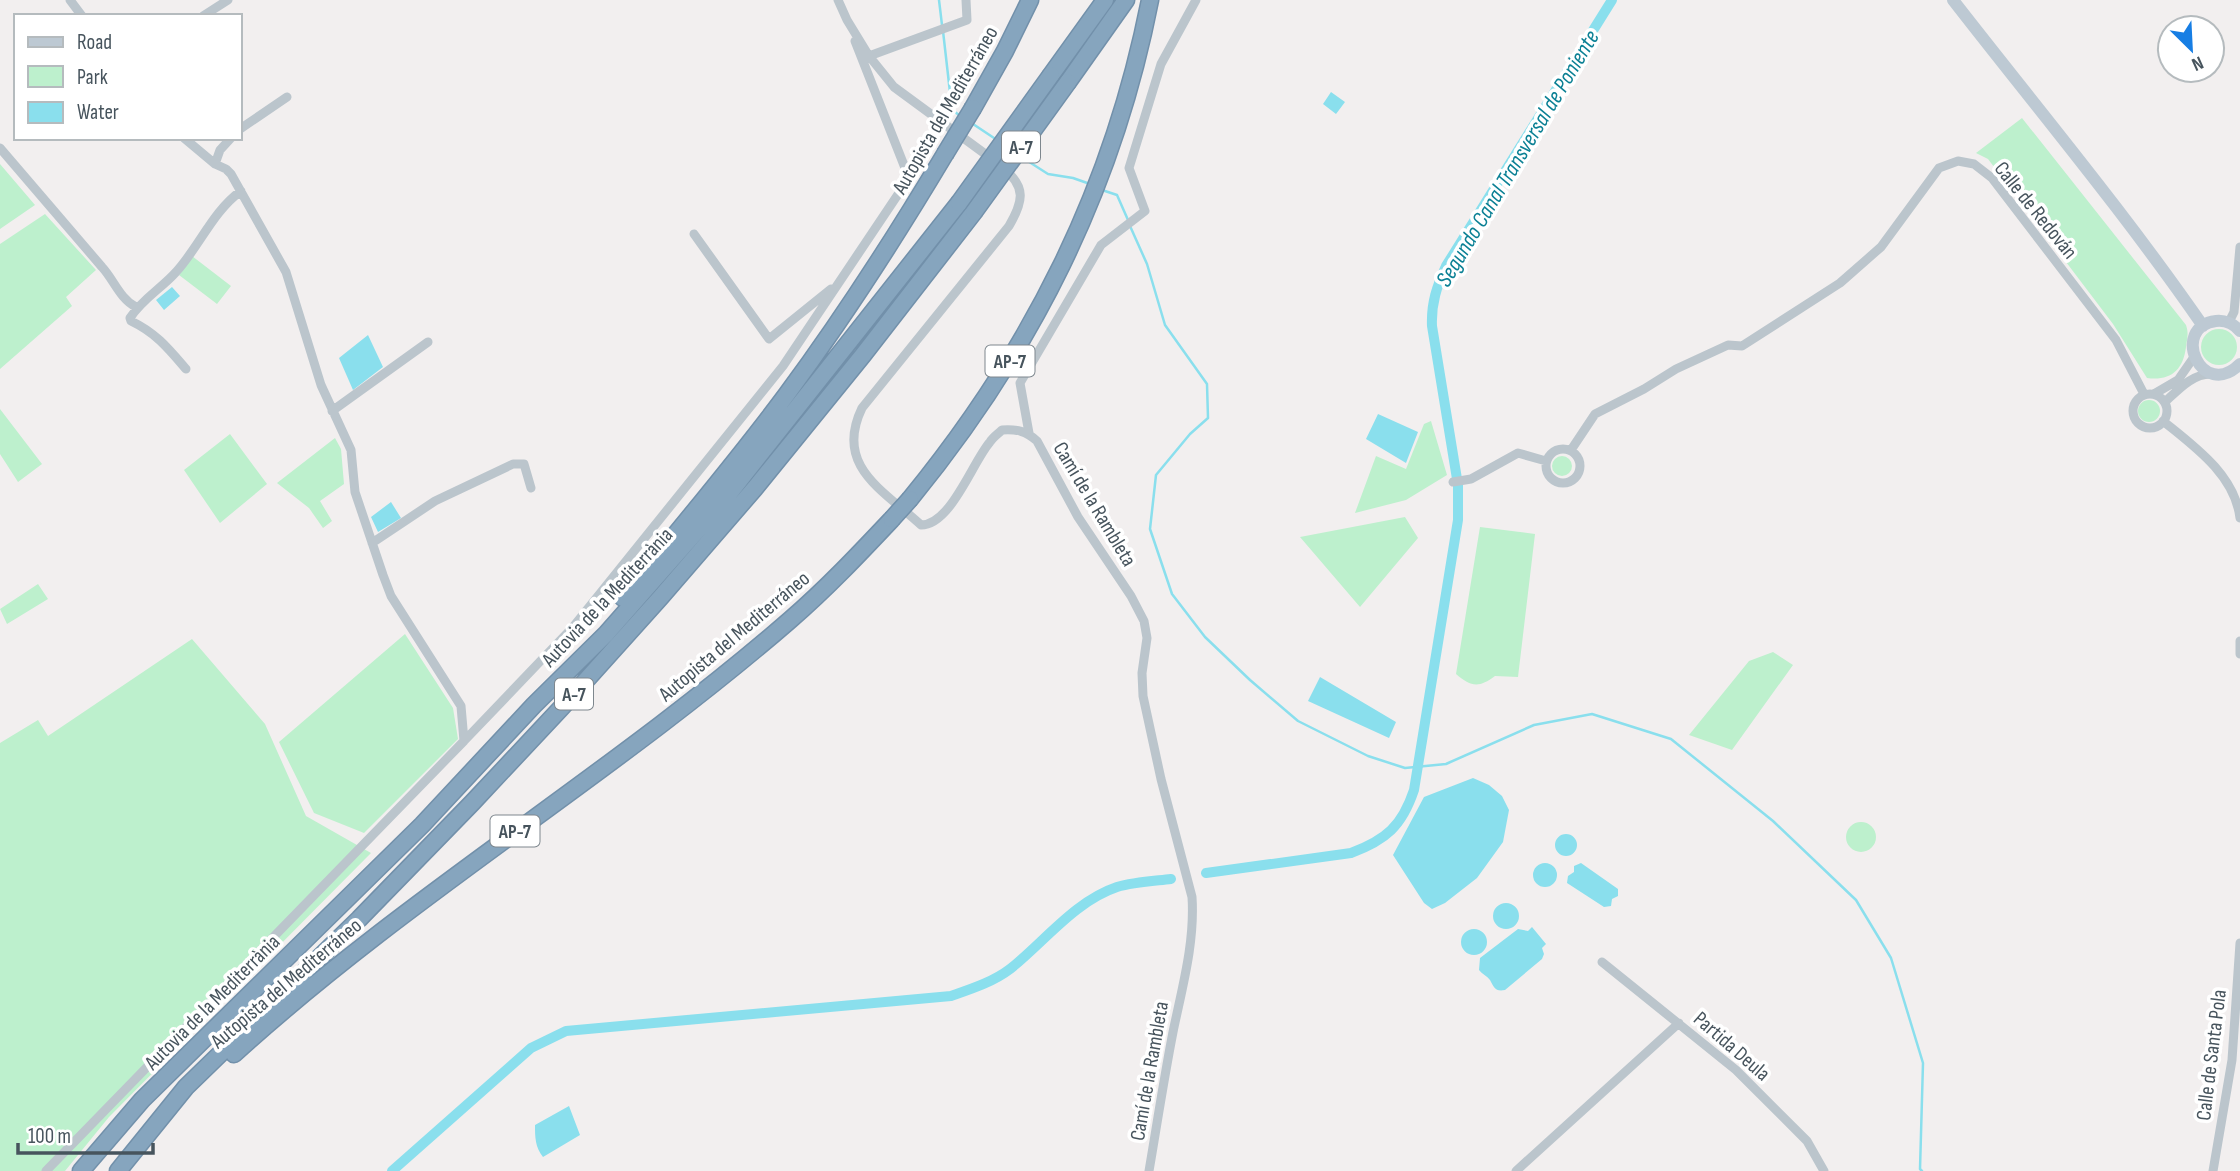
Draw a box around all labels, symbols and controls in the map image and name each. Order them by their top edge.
legend [14,14,242,140]
north arrow [2156,14,2226,84]
street label: Autopista del Mediterráneo [887,22,1004,199]
water label: Segundo Canal Transversal de Poniente [1430,25,1606,292]
text: Road [77,30,112,55]
text: N [2188,51,2207,76]
text: Park [77,65,108,90]
text: Water [77,100,119,125]
road number: A-7 [1002,132,1040,162]
street label: Calle de Redován [1989,157,2082,264]
road number: AP-7 [986,346,1034,376]
street label: Camí de la Rambleta [1048,437,1142,571]
street label: Autovia de la Mediterrània [536,523,678,673]
street label: Autopista del Mediterráneo [653,566,815,707]
road number: A-7 [555,678,593,709]
road number: AP-7 [490,816,540,846]
street label: Autopista del Mediterráneo [205,913,367,1054]
street label: Autovia de la Mediterrània [139,930,285,1076]
street label: Calle de Santa Pola [2191,988,2232,1122]
street label: Camí de la Rambleta [1125,1000,1174,1143]
street label: Partida Deula [1688,1006,1775,1086]
scale bar [18,1112,152,1156]
text: 100 m [28,1124,71,1149]

